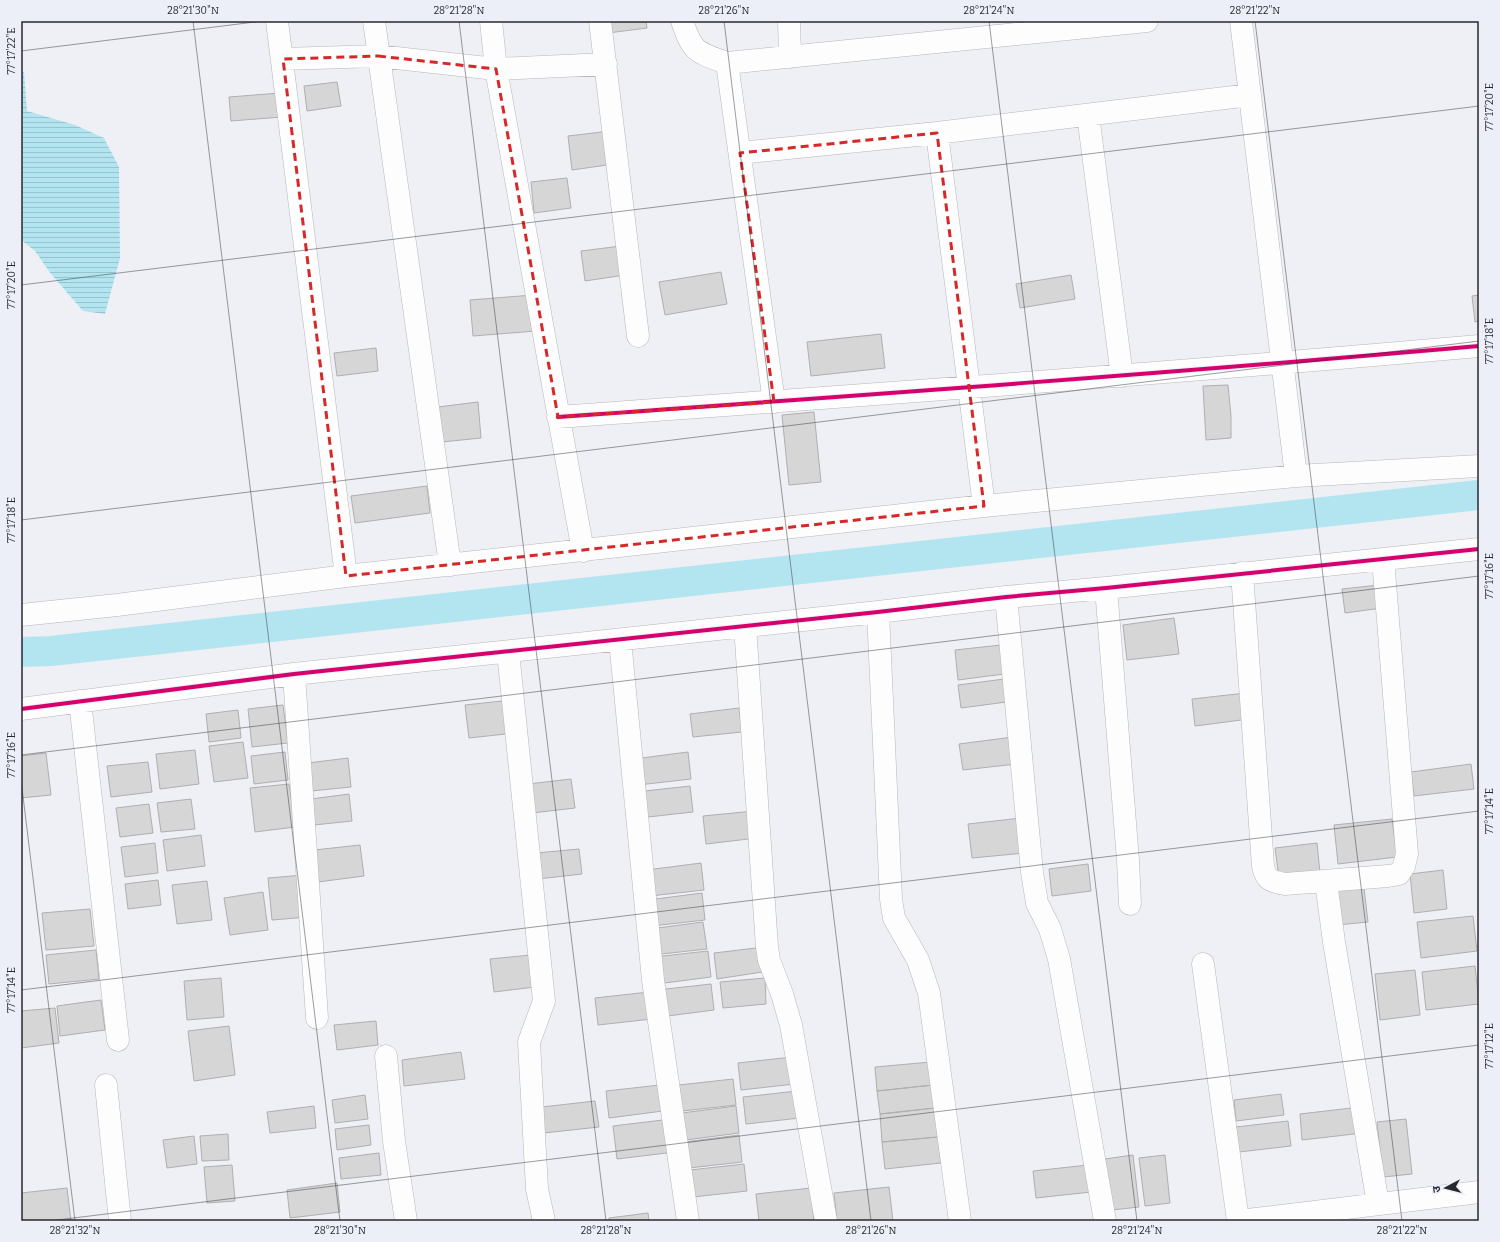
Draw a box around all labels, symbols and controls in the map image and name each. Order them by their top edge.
text: 28°21'30"N [167,5,219,17]
text: 28°21'28"N [434,5,484,17]
text: 28°21'26"N [699,5,749,17]
text: 28°21'24"N [964,5,1014,17]
text: 28°21'22"N [1230,5,1280,17]
text: 77°17'22"E [6,27,18,75]
text: 77°17'20"E [1484,83,1496,131]
text: 77°17'20"E [6,261,18,309]
text: 77°17'18"E [1484,318,1496,364]
text: 77°17'18"E [6,497,18,543]
text: 77°17'16"E [1484,553,1496,599]
text: 77°17'16"E [6,732,18,778]
text: 77°17'14"E [1484,788,1496,834]
text: 77°17'14"E [6,967,18,1013]
text: 77°17'12"E [1484,1023,1496,1069]
north arrow [1426,1168,1466,1208]
text: उ [1430,1185,1443,1193]
text: 28°21'32"N [50,1225,100,1237]
text: 28°21'30"N [314,1225,366,1237]
text: 28°21'28"N [581,1225,631,1237]
text: 28°21'26"N [846,1225,896,1237]
text: 28°21'24"N [1112,1225,1162,1237]
text: 28°21'22"N [1377,1225,1427,1237]

